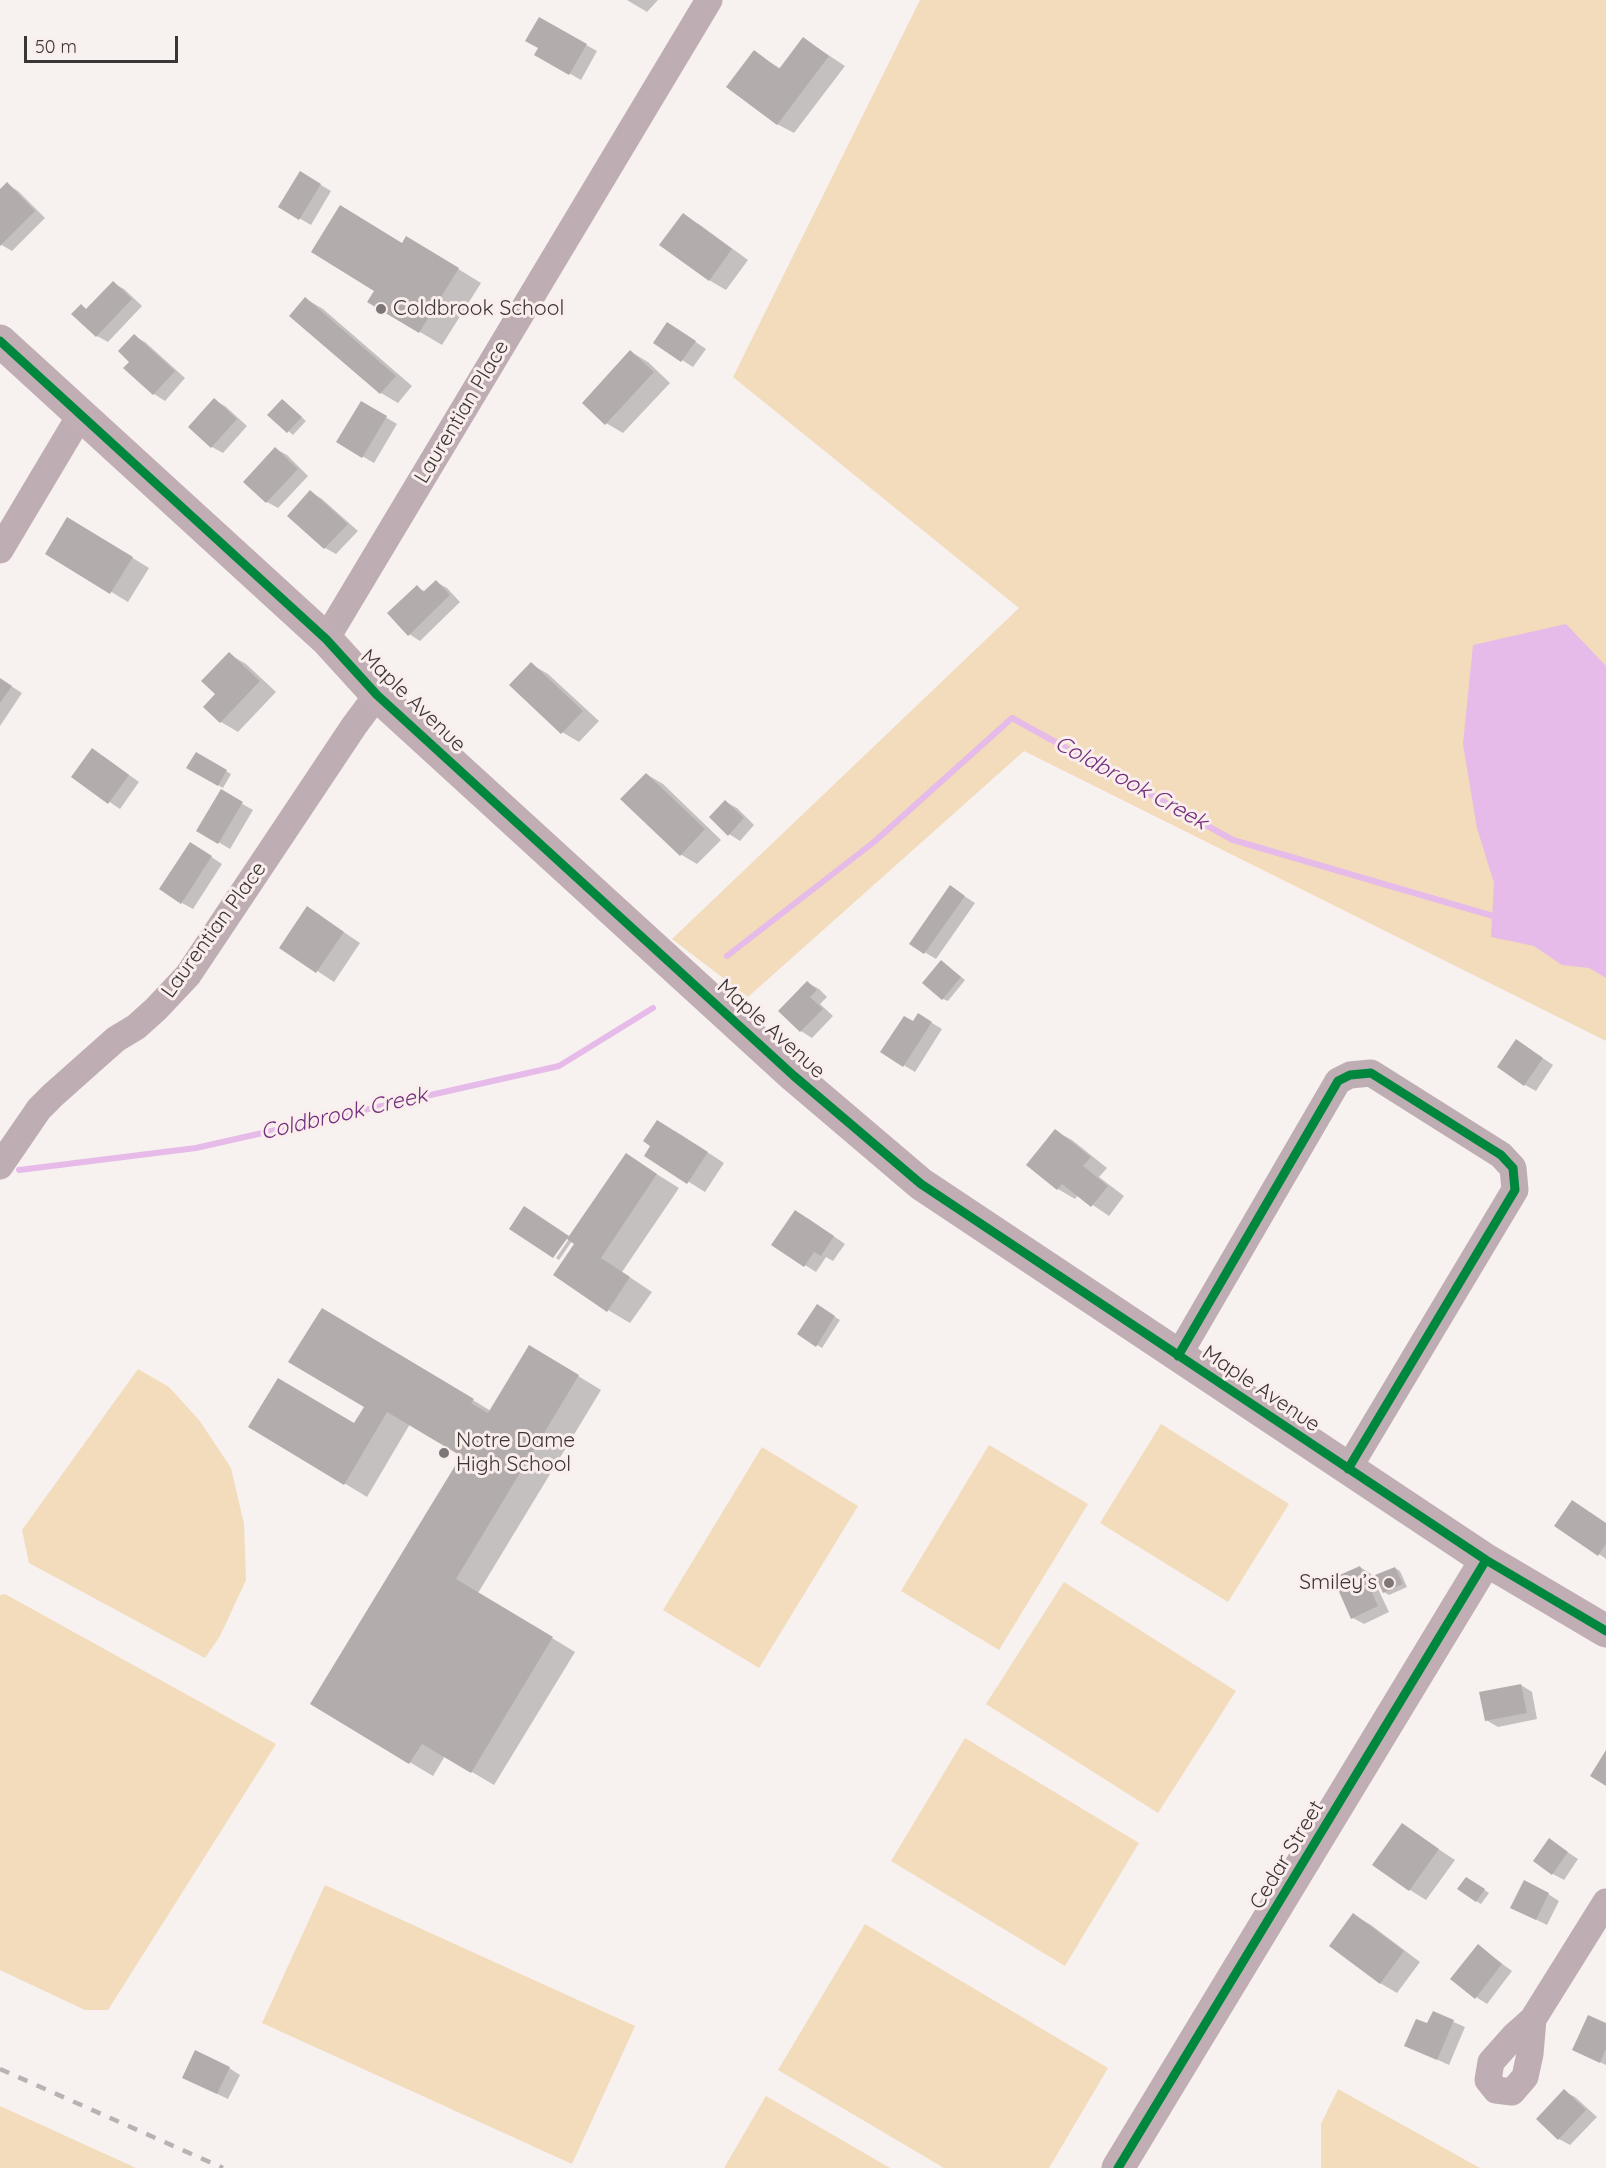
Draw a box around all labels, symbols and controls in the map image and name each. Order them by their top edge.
scale bar [27,24,182,62]
text: 50 m [35,35,77,58]
place label: Coldbrook School [393,296,564,322]
marker: Coldbrook School [374,302,388,316]
street label: Laurentian Place [409,336,515,488]
street label: Maple Avenue [355,644,471,758]
water label: Coldbrook Creek [1050,730,1212,836]
street label: Laurentian Place [156,857,272,1003]
street label: Maple Avenue [712,974,830,1084]
water label: Coldbrook Creek [258,1082,430,1146]
street label: Maple Avenue [1197,1340,1325,1438]
place label: Notre Dame High School [456,1428,575,1478]
marker: Notre Dame High School [437,1446,451,1460]
place label: Smiley’s [1299,1570,1377,1596]
marker: Smiley’s [1382,1576,1396,1590]
street label: Cedar Street [1245,1796,1329,1914]

